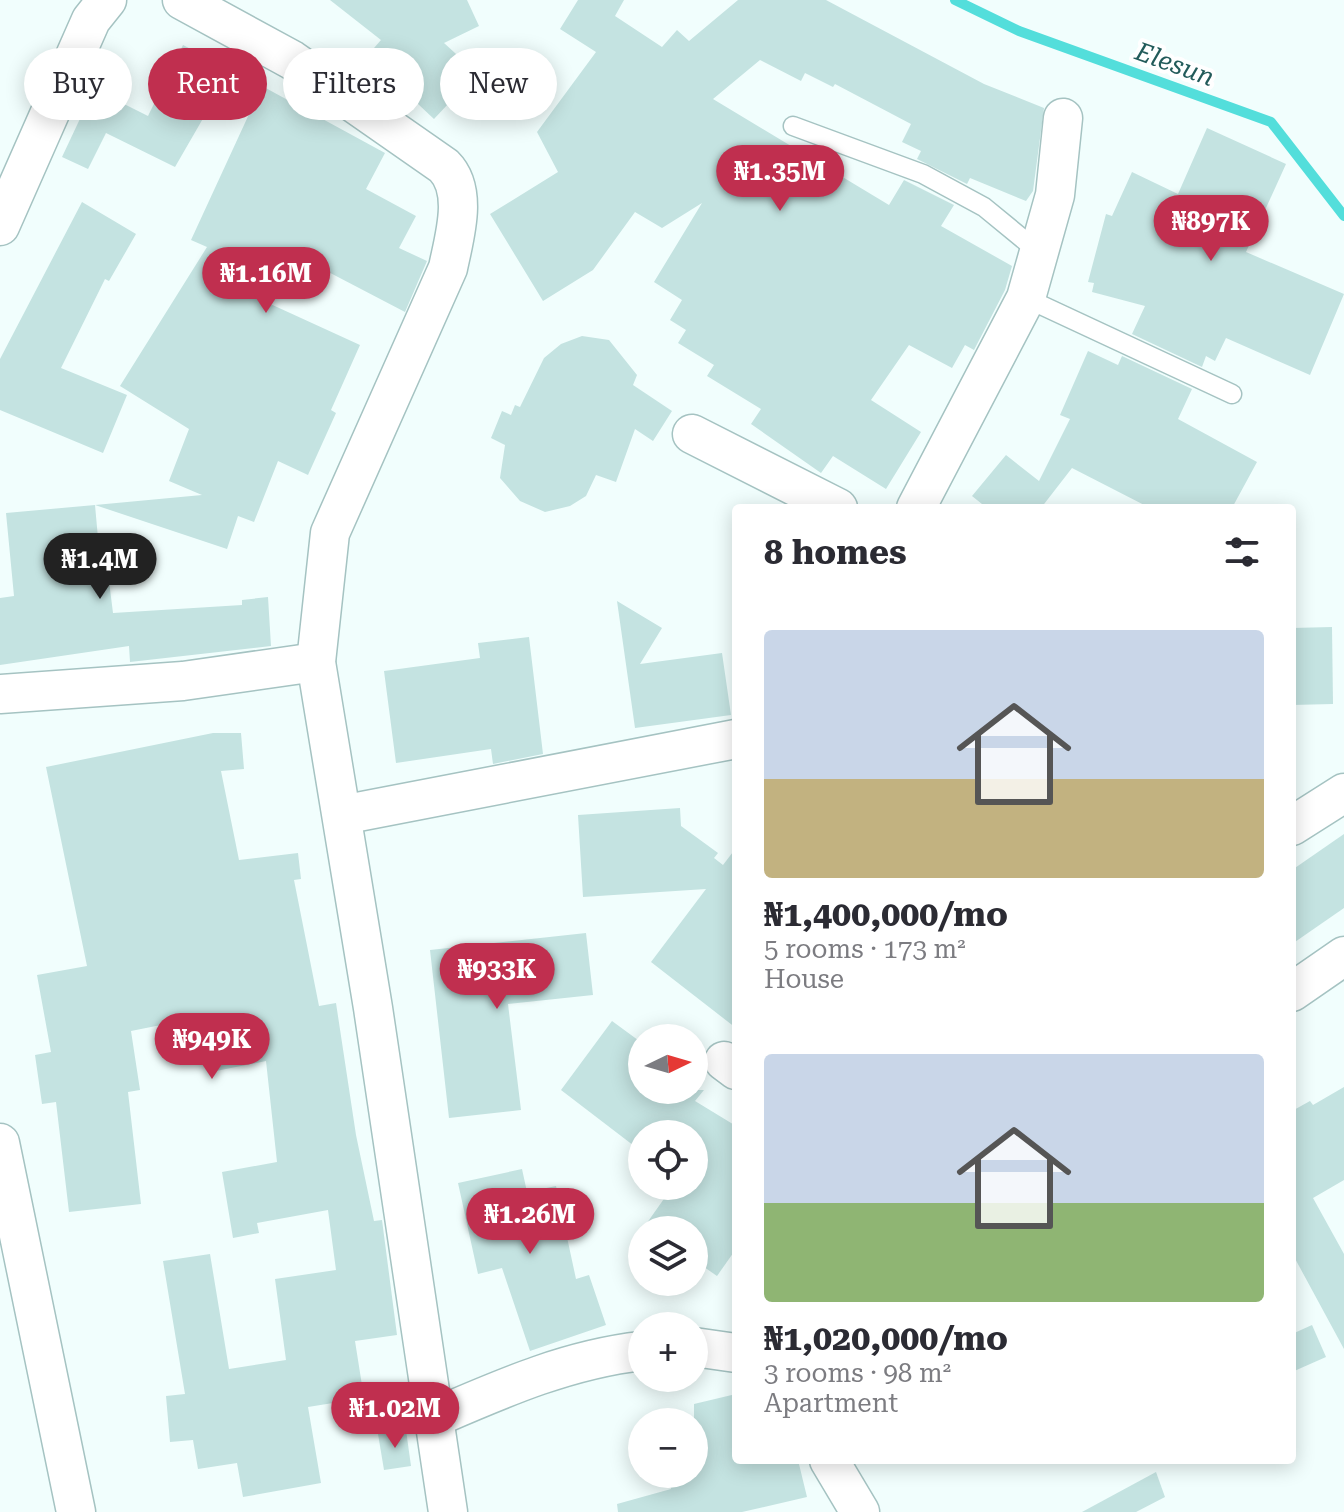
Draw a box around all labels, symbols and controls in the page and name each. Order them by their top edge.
water label: Elesun [1131,36,1219,92]
chip: Buy [24,48,132,120]
chip: Rent [148,48,267,120]
chip: Filters [283,48,424,120]
chip: New [440,48,557,120]
pin: ₦1.35M [715,145,845,213]
text: ₦1.35M [734,156,826,186]
pin: ₦897K [1155,195,1267,263]
text: ₦897K [1172,206,1250,236]
pin: ₦1.16M [201,247,331,315]
text: ₦1.16M [220,258,312,288]
icon: filters [1220,530,1264,574]
text: 8 homes [764,532,907,572]
pin: ₦1.4M [44,533,156,601]
text: ₦1.4M [62,544,138,574]
icon: home [942,682,1086,826]
text: ₦1,400,000/mo [764,894,1008,934]
text: 5 rooms · 173 m² [764,934,966,964]
pin: ₦933K [441,943,553,1011]
text: ₦933K [458,954,536,984]
text: House [764,964,844,994]
pin: ₦949K [156,1013,268,1081]
text: ₦949K [173,1024,251,1054]
north arrow [628,1024,708,1104]
map controls [628,1024,708,1488]
icon: home [942,1106,1086,1250]
button: locate [628,1120,708,1200]
pin: ₦1.26M [465,1188,595,1256]
text: ₦1.26M [484,1199,576,1229]
button: layers [628,1216,708,1296]
button: + [628,1312,708,1392]
text: ₦1,020,000/mo [764,1318,1008,1358]
text: 3 rooms · 98 m² [764,1358,951,1388]
pin: ₦1.02M [330,1382,460,1450]
text: Apartment [764,1388,898,1418]
text: ₦1.02M [349,1393,441,1423]
button: − [628,1408,708,1488]

